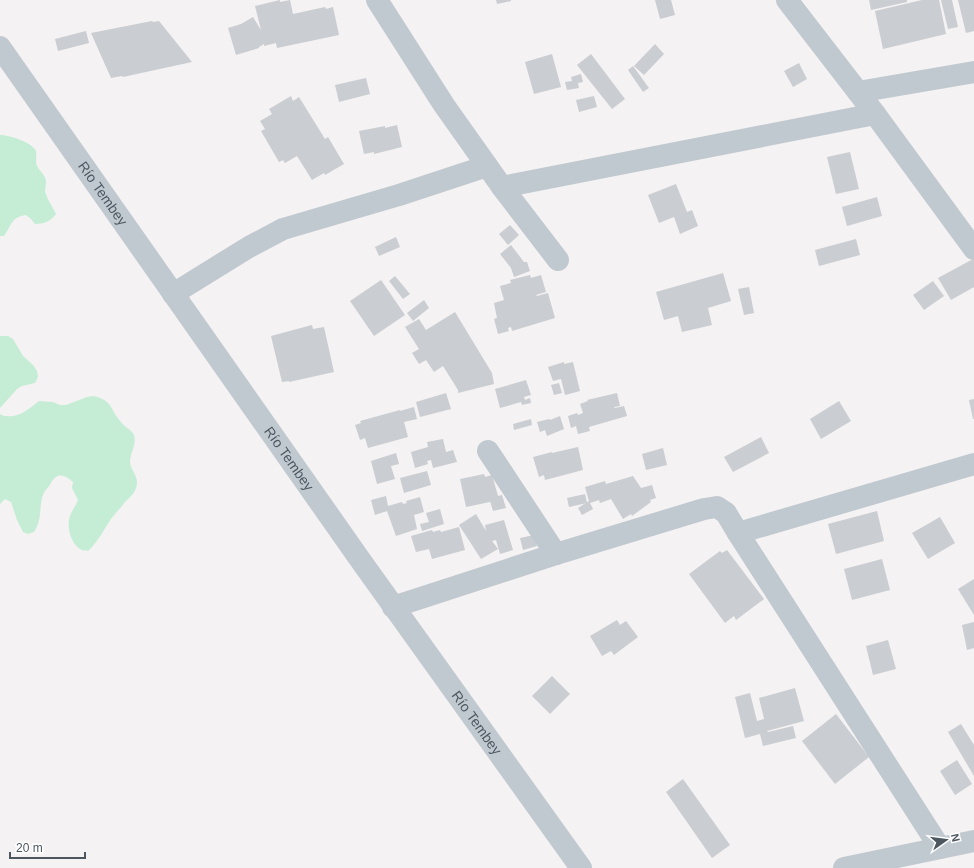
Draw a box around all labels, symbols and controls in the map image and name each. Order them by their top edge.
street label: Río Tembey [75,158,131,229]
street label: Río Tembey [261,424,317,494]
street label: Río Tembey [449,688,505,758]
north arrow [926,820,966,860]
text: N [949,832,962,843]
scale bar [10,834,85,860]
text: 20 m [16,841,43,855]

